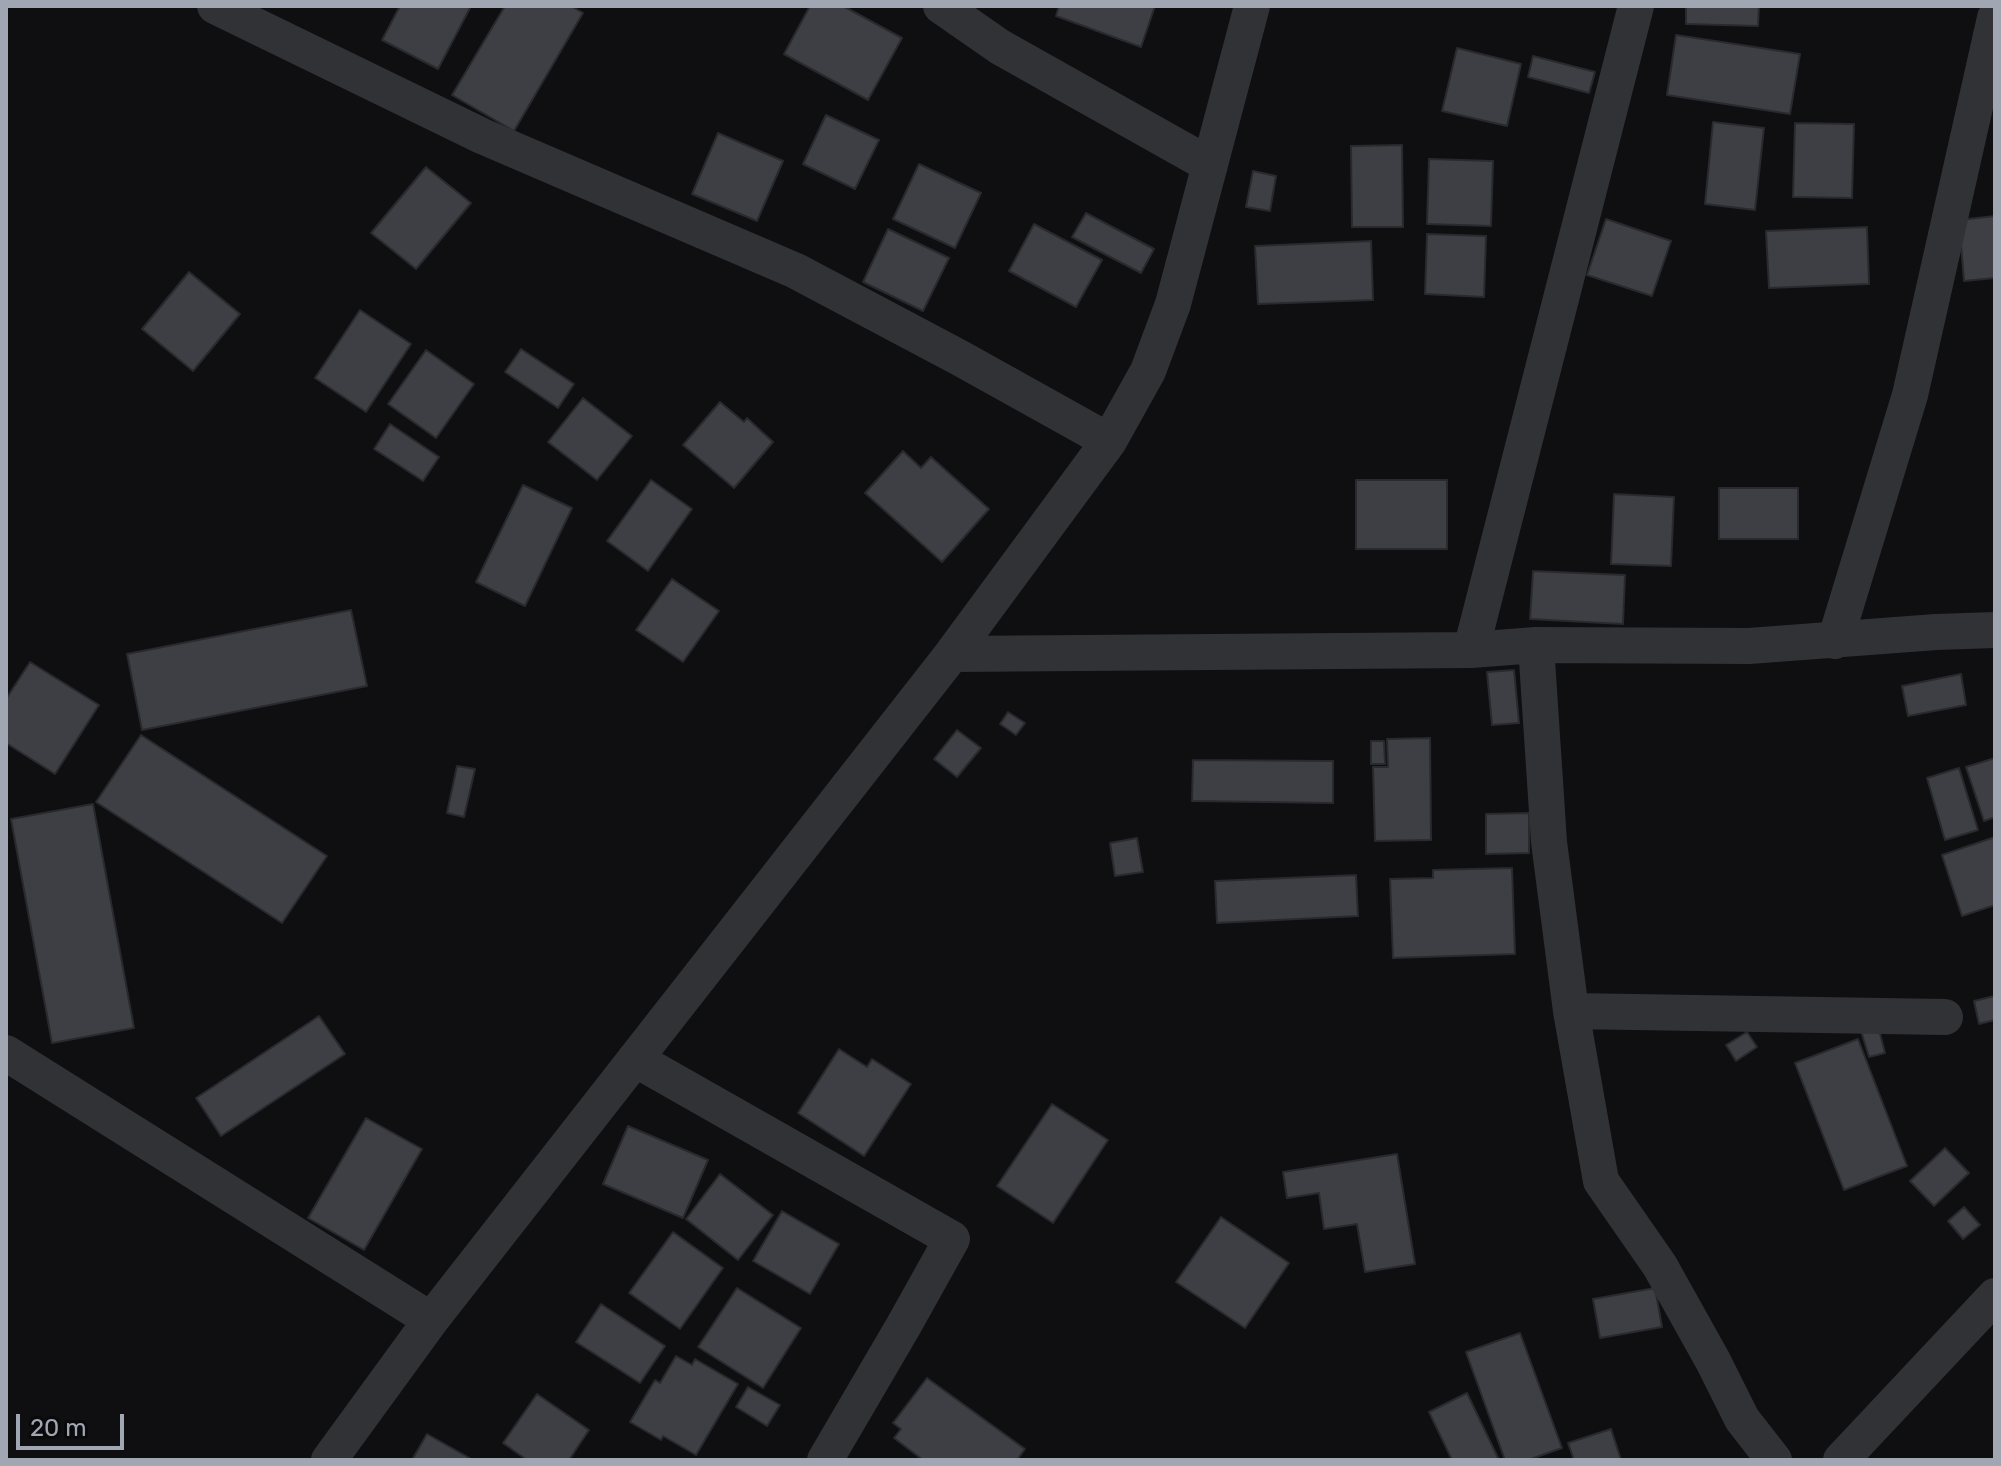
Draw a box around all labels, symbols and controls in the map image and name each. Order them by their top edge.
scale bar [20,1398,128,1448]
text: 20 m [30,1414,87,1442]

